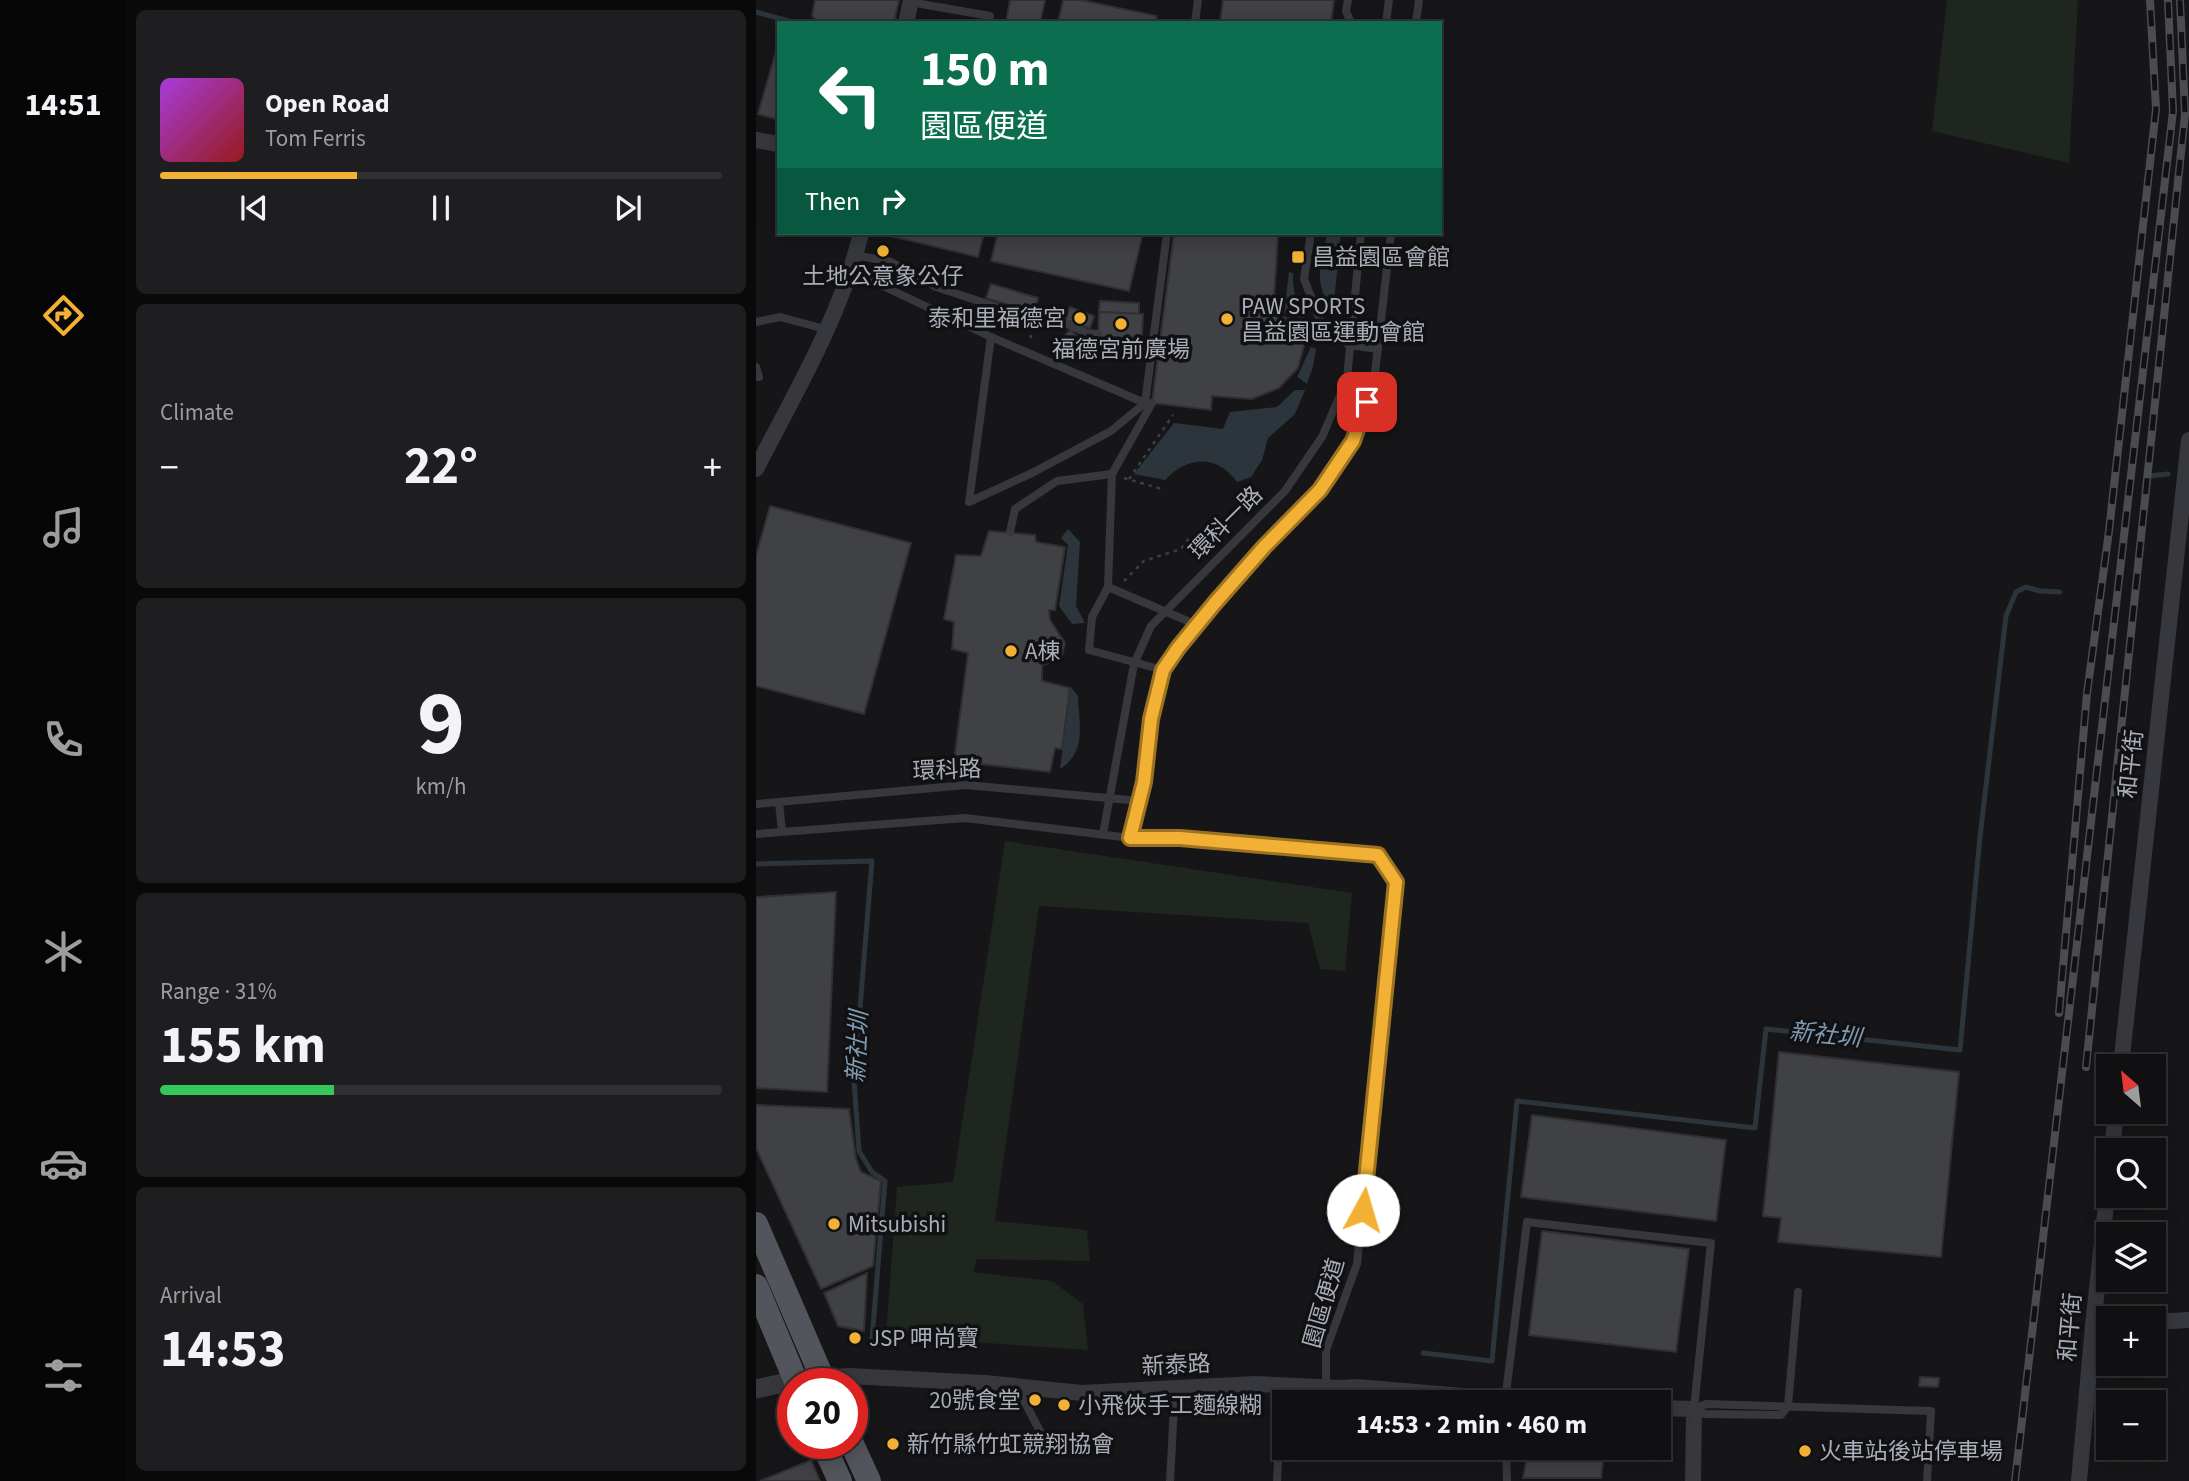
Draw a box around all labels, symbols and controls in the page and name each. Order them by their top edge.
text: 150 m [920,35,1049,105]
icon: left [805,49,896,140]
text: 14:51 [24,82,102,128]
text: Open Road [265,85,390,122]
text: 園區便道 [920,104,1048,150]
text: Tom Ferris [265,122,366,155]
icon: right [874,182,912,220]
text: Then [805,183,860,220]
icon: previous [235,189,273,227]
icon: pause [422,189,460,227]
icon: next [609,189,647,227]
place label: 昌益園區會館 [1312,241,1450,274]
marker: 土地公意象公仔 [875,243,891,259]
marker: 昌益園區會館 [1290,249,1306,265]
place label: 土地公意象公仔 [803,260,964,293]
place label: PAW SPORTS 昌益園區運動會館 [1241,290,1425,349]
icon: directions [39,291,88,340]
place label: 泰和里福德宮 [928,302,1066,335]
marker: 泰和里福德宮 [1072,310,1088,326]
marker: PAW SPORTS 昌益園區運動會館 [1219,311,1235,327]
marker: 福德宮前廣場 [1113,316,1129,332]
place label: 福德宮前廣場 [1052,333,1190,366]
pin [1337,372,1397,432]
icon: arrive [1348,383,1386,421]
text: Climate [160,396,234,429]
text: 22° [404,430,478,504]
text: − [160,441,179,495]
text: + [703,441,722,495]
street label: 環科一路 [1182,479,1270,567]
icon: music [39,503,88,552]
place label: A棟 [1025,635,1061,668]
marker: A棟 [1003,643,1019,659]
text: 9 [417,660,465,789]
icon: phone [39,715,88,764]
street label: 和平街 [2111,728,2151,800]
street label: 環科路 [912,752,982,788]
text: km/h [415,770,467,803]
icon: climate [39,927,88,976]
text: Range · 31% [160,975,277,1008]
water label: 新社圳 [839,1007,878,1084]
text: 155 km [160,1009,326,1083]
water label: 新社圳 [1787,1014,1866,1056]
north arrow [2096,1054,2166,1124]
map controls [2096,1054,2166,1460]
button: search [2096,1138,2166,1208]
icon: car [39,1139,88,1188]
position arrow [1326,1173,1400,1247]
place label: Mitsubishi [848,1208,946,1241]
marker: Mitsubishi [826,1216,842,1232]
button: layers [2096,1222,2166,1292]
street label: 園區便道 [1295,1254,1353,1352]
text: Arrival [160,1279,222,1312]
street label: 和平街 [2051,1291,2089,1363]
button: + [2096,1306,2166,1376]
text: 14:53 [160,1313,285,1387]
place label: JSP 呷尚寶 [869,1322,979,1355]
marker: JSP 呷尚寶 [847,1330,863,1346]
street label: 新泰路 [1141,1347,1211,1383]
icon: filters [39,1351,88,1400]
speed limit sign: 20 [777,1368,868,1459]
place label: 20號食堂 [929,1384,1021,1417]
place label: 小飛俠手工麵線糊 [1078,1389,1262,1422]
button: − [2096,1390,2166,1460]
marker: 20號食堂 [1027,1392,1043,1408]
marker: 小飛俠手工麵線糊 [1056,1397,1072,1413]
text: 14:53 · 2 min · 460 m [1356,1406,1587,1443]
place label: 新竹縣竹虹競翔協會 [907,1428,1114,1461]
place label: 火車站後站停車場 [1819,1435,2003,1468]
marker: 新竹縣竹虹競翔協會 [885,1436,901,1452]
marker: 火車站後站停車場 [1797,1443,1813,1459]

